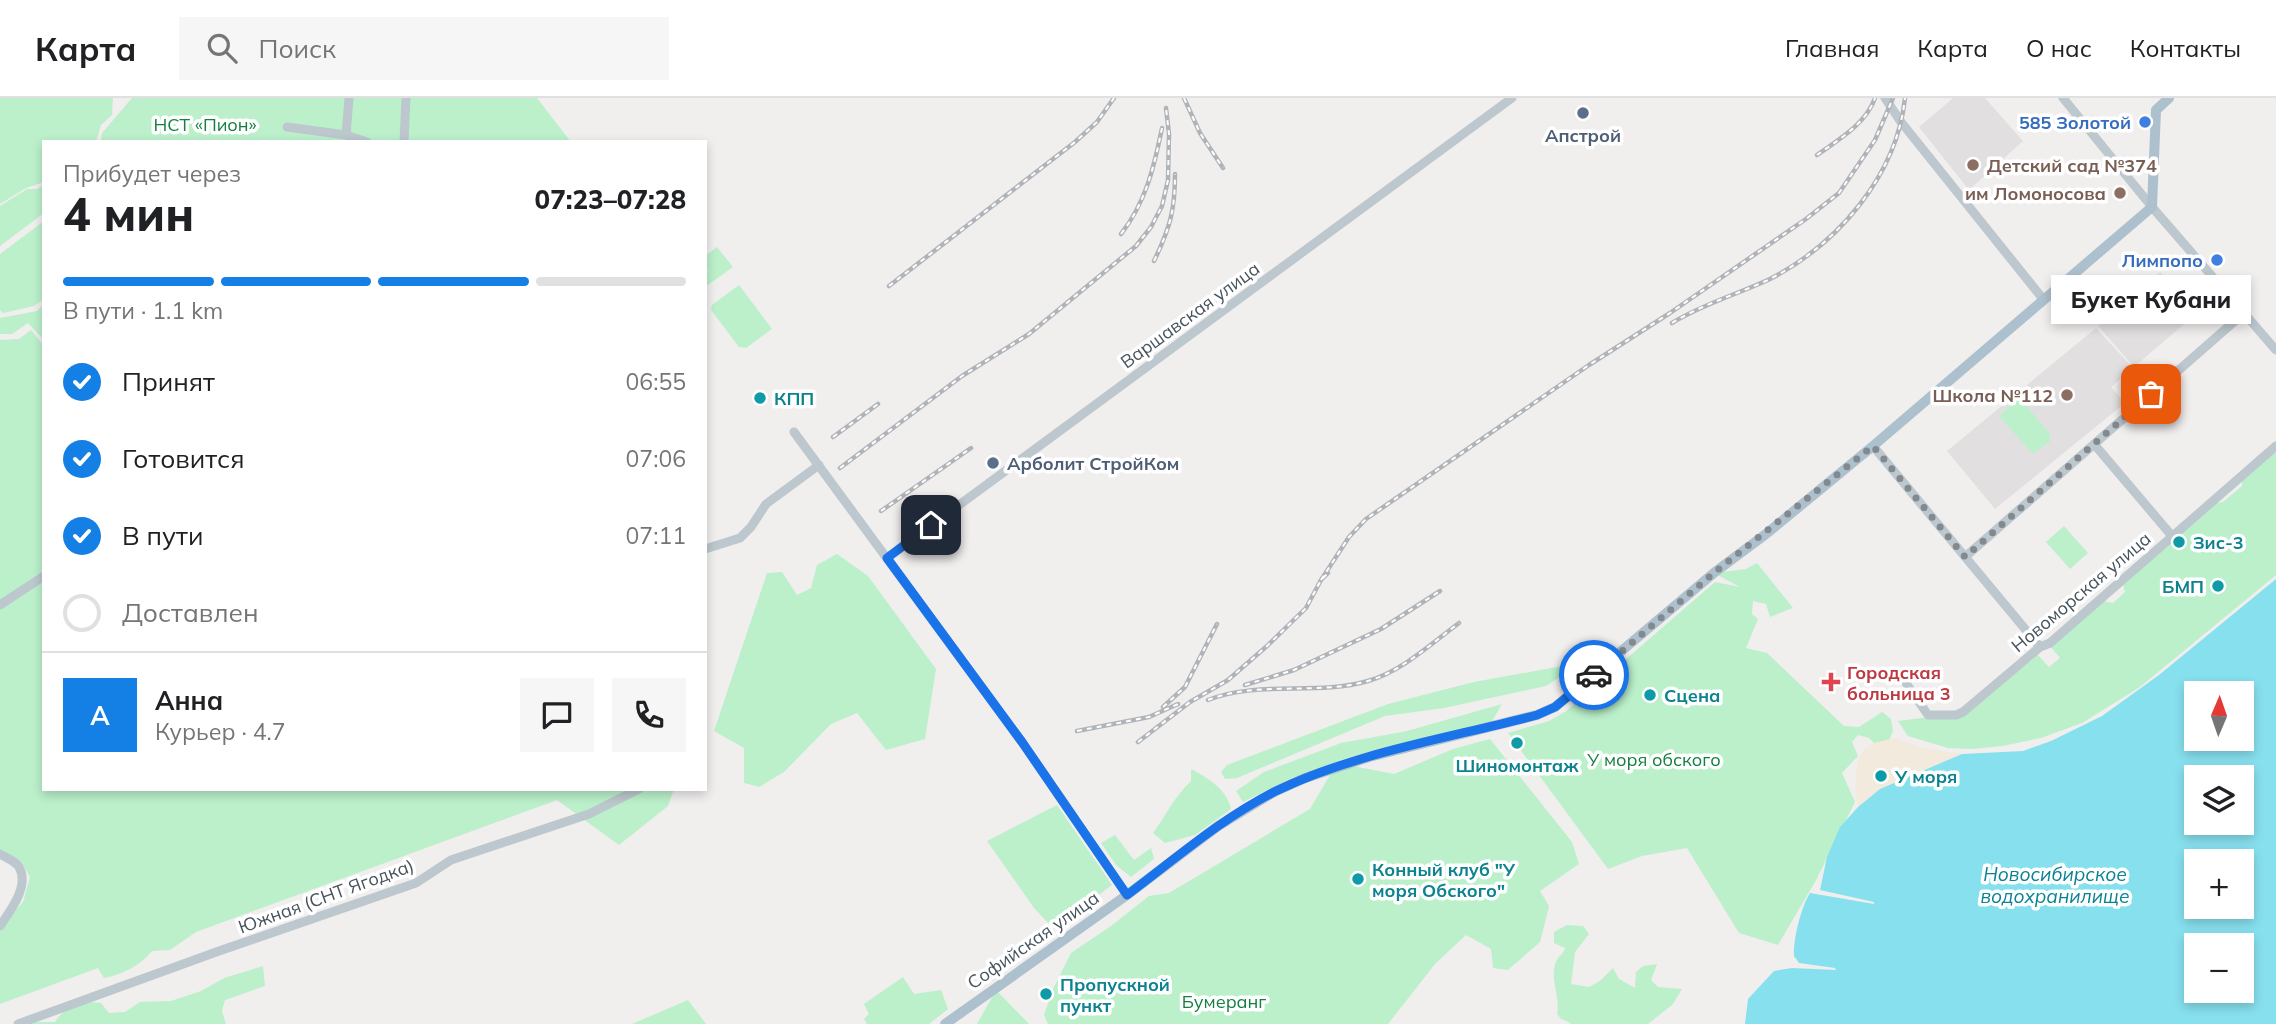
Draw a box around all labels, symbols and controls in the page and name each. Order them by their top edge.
search box [179,17,669,80]
text: Карта [35,28,137,69]
icon: search [203,29,241,67]
text: Поиск [259,32,336,65]
text: Главная [1785,33,1879,63]
text: Карта [1917,33,1988,63]
text: О нас [2026,33,2092,63]
text: Контакты [2130,33,2241,63]
marker: Апстрой [1575,105,1591,121]
place label: 585 Золотой [2019,111,2131,134]
park label: НСТ «Пион» [153,113,257,136]
marker: 585 Золотой [2137,114,2153,130]
place label: Апстрой [1545,124,1621,147]
place label: Детский сад №374 [1987,154,2157,177]
marker: Детский сад №374 [1965,157,1981,173]
text: Прибудет через [63,159,241,188]
place label: им Ломоносова [1965,182,2106,205]
text: 07:23–07:28 [535,183,686,216]
text: 4 мин [63,185,194,243]
marker: им Ломоносова [2112,185,2128,201]
place label: Лимпопо [2122,249,2203,272]
marker: Лимпопо [2209,252,2225,268]
street label: Варшавская улица [1116,257,1264,373]
callout: Букет Кубани [2051,275,2251,324]
text: Букет Кубани [2071,285,2231,314]
text: В пути · 1.1 km [63,296,223,325]
icon: check [63,363,101,401]
pin [2121,364,2181,424]
text: Принят [122,365,215,398]
text: 06:55 [626,367,686,396]
icon: bag [2132,375,2170,413]
place label: Школа №112 [1932,384,2053,407]
place label: КПП [774,387,814,410]
marker: Школа №112 [2059,387,2075,403]
marker: КПП [752,390,768,406]
icon: check [63,440,101,478]
text: Готовится [122,442,245,475]
text: 07:06 [626,444,686,473]
place label: Арболит СтройКом [1007,452,1179,475]
marker: Арболит СтройКом [985,455,1001,471]
pin [901,495,961,555]
icon: home [912,506,950,544]
icon: check [63,517,101,555]
text: В пути [122,519,203,552]
text: 07:11 [626,521,686,550]
street label: Новоморская улица [2007,527,2155,657]
place label: Зис-3 [2193,531,2244,554]
marker: Зис-3 [2171,534,2187,550]
place label: БМП [2162,575,2204,598]
marker: БМП [2210,578,2226,594]
text: Доставлен [122,596,259,629]
courier [1559,640,1629,710]
icon: car [1575,656,1613,694]
place label: Городская больница 3 [1847,661,1951,705]
marker: Городская больница 3 [1821,672,1841,692]
button: chat [520,678,594,752]
button: phone [612,678,686,752]
north arrow [2184,681,2254,751]
map controls [2184,681,2254,1003]
text: Анна [155,684,223,717]
place label: Сцена [1664,684,1720,707]
marker: Сцена [1642,687,1658,703]
text: А [90,699,110,732]
text: Курьер · 4.7 [155,717,286,746]
marker: Шиномонтаж [1509,735,1525,751]
park label: У моря обского [1586,748,1721,771]
place label: Шиномонтаж [1456,754,1579,777]
place label: У моря [1894,765,1957,788]
button: layers [2184,765,2254,835]
marker: У моря [1873,768,1889,784]
button: + [2184,849,2254,919]
street label: Южная (СНТ Ягодка) [235,854,417,938]
place label: Конный клуб "У моря Обского" [1372,858,1516,902]
water label: Новосибирское водохранилище [1980,862,2130,908]
marker: Конный клуб "У моря Обского" [1350,871,1366,887]
street label: Софийская улица [963,886,1103,994]
button: − [2184,933,2254,1003]
place label: Пропускной пункт [1060,973,1170,1017]
marker: Пропускной пункт [1038,986,1054,1002]
park label: Бумеранг [1182,990,1266,1013]

